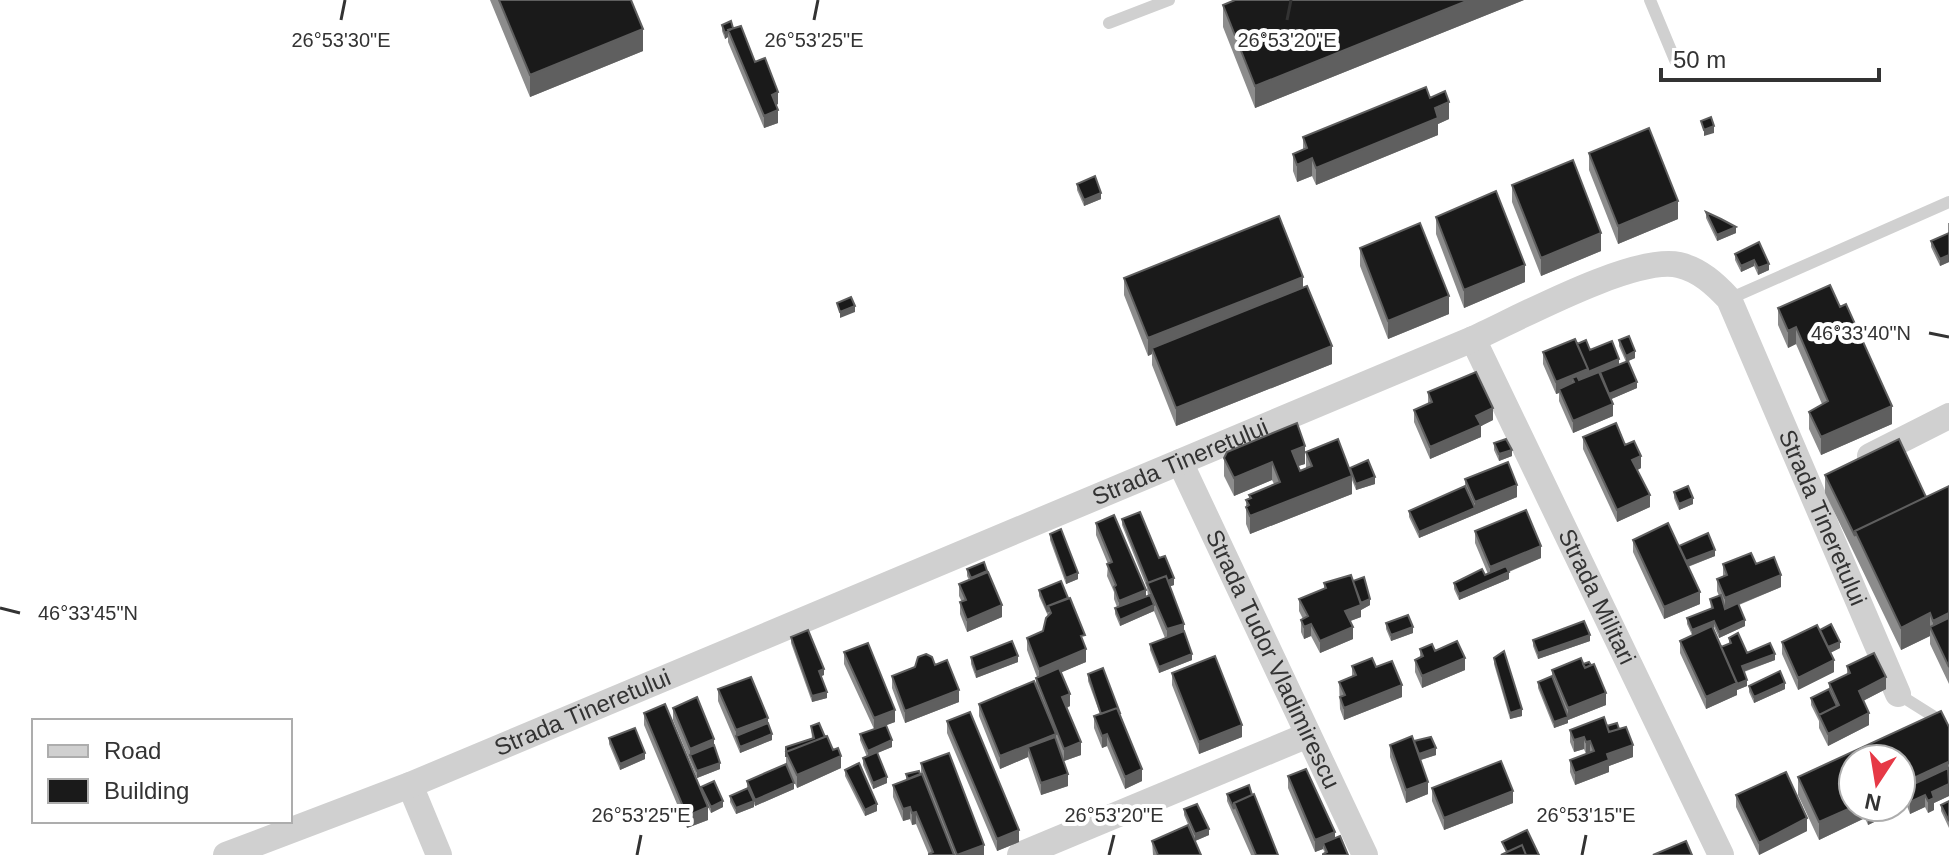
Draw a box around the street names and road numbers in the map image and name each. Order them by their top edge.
street label: Strada Tineretului [1088,413,1272,510]
street label: Strada Tineretului [1774,426,1872,609]
street label: Strada Tudor Vladimirescu [1201,525,1346,793]
street label: Strada Militari [1553,525,1641,669]
street label: Strada Tineretului [490,663,674,761]

